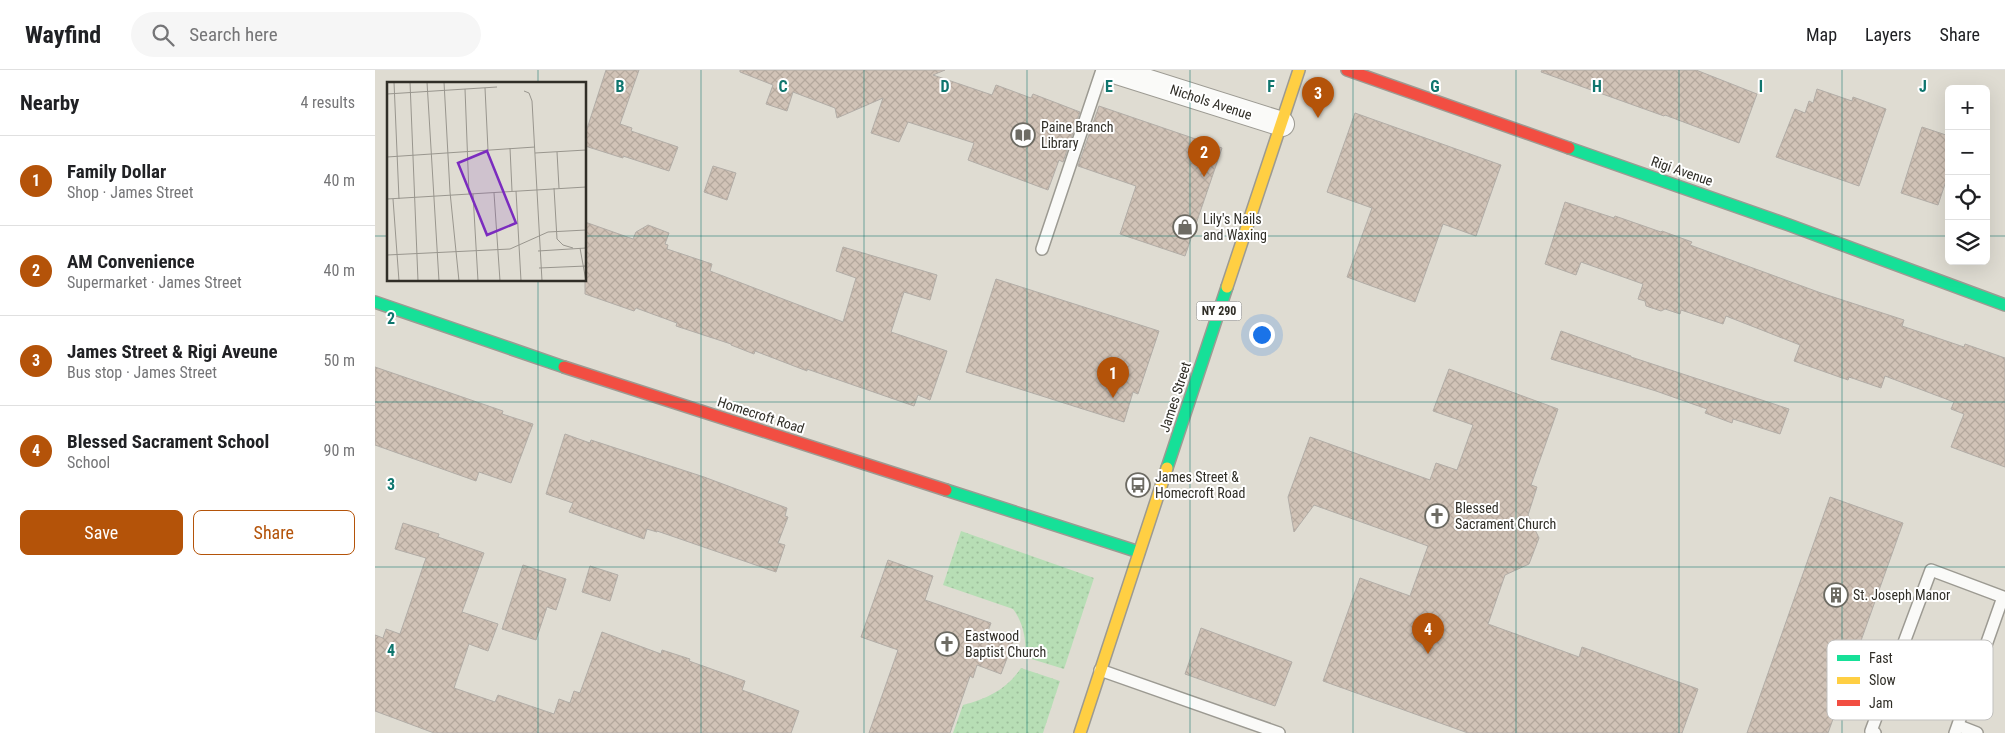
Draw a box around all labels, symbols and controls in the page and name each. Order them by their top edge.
search box [131,12,481,57]
text: Wayfind [25,21,101,49]
icon: search [149,21,177,49]
text: Search here [189,23,278,46]
text: Map [1806,24,1837,45]
text: Layers [1865,24,1912,45]
text: Share [1940,24,1980,45]
text: B [616,77,625,96]
text: C [778,77,788,96]
text: D [940,77,950,96]
text: E [1105,77,1113,96]
text: F [1267,77,1275,96]
pin: 3 [1302,77,1334,118]
text: G [1430,77,1440,96]
text: H [1592,77,1602,96]
text: I [1759,77,1763,96]
text: J [1919,77,1927,96]
street label: Nichols Avenue [1168,81,1254,123]
inset map [387,82,586,281]
map controls [1945,85,1990,265]
button: + [1945,85,1990,130]
text: Nearby [20,91,79,115]
text: 4 results [300,93,355,112]
place label: Paine Branch Library [1041,119,1114,151]
library icon: Paine Branch Library [1010,122,1036,148]
button: − [1945,130,1990,175]
pin: 2 [1188,136,1220,177]
street label: Rigi Avenue [1649,153,1715,189]
text: Family Dollar [67,160,166,183]
text: 1 [32,171,40,190]
text: 40 m [323,171,355,190]
button: locate [1945,175,1990,220]
text: Shop · James Street [67,183,194,202]
place label: Lily's Nails and Waxing [1203,211,1267,243]
shop icon: Lily's Nails and Waxing [1172,214,1198,240]
button: layers [1945,220,1990,265]
text: AM Convenience [67,250,195,273]
text: 2 [32,261,40,280]
text: 40 m [323,261,355,280]
text: Supermarket · James Street [67,273,242,292]
road number: NY 290 [1197,302,1241,320]
text: 2 [387,309,395,328]
your location [1249,322,1275,348]
text: James Street & Rigi Aveune [67,340,278,363]
text: 3 [32,351,40,370]
text: 50 m [323,351,355,370]
pin: 1 [1097,357,1129,398]
street label: James Street [1156,360,1194,434]
text: Bus stop · James Street [67,363,217,382]
street label: Homecroft Road [716,393,806,437]
text: Blessed Sacrament School [67,430,269,453]
text: 4 [32,441,40,460]
text: 90 m [323,441,355,460]
text: School [67,453,110,472]
place label: James Street & Homecroft Road [1155,469,1245,501]
bus stop icon: James Street & Homecroft Road [1125,472,1151,498]
text: 3 [387,475,395,494]
place label: Blessed Sacrament Church [1455,500,1556,532]
church icon: Blessed Sacrament Church [1424,503,1450,529]
button: Save [20,510,183,555]
button: Share [193,510,355,555]
building icon: St. Joseph Manor [1823,582,1849,608]
place label: St. Joseph Manor [1853,587,1950,603]
pin: 4 [1412,613,1444,654]
place label: Eastwood Baptist Church [965,628,1046,660]
church icon: Eastwood Baptist Church [934,631,960,657]
legend [1827,640,1993,720]
text: 4 [387,641,395,660]
text: Fast [1869,650,1893,666]
text: Slow [1869,672,1896,688]
text: Jam [1869,695,1893,711]

